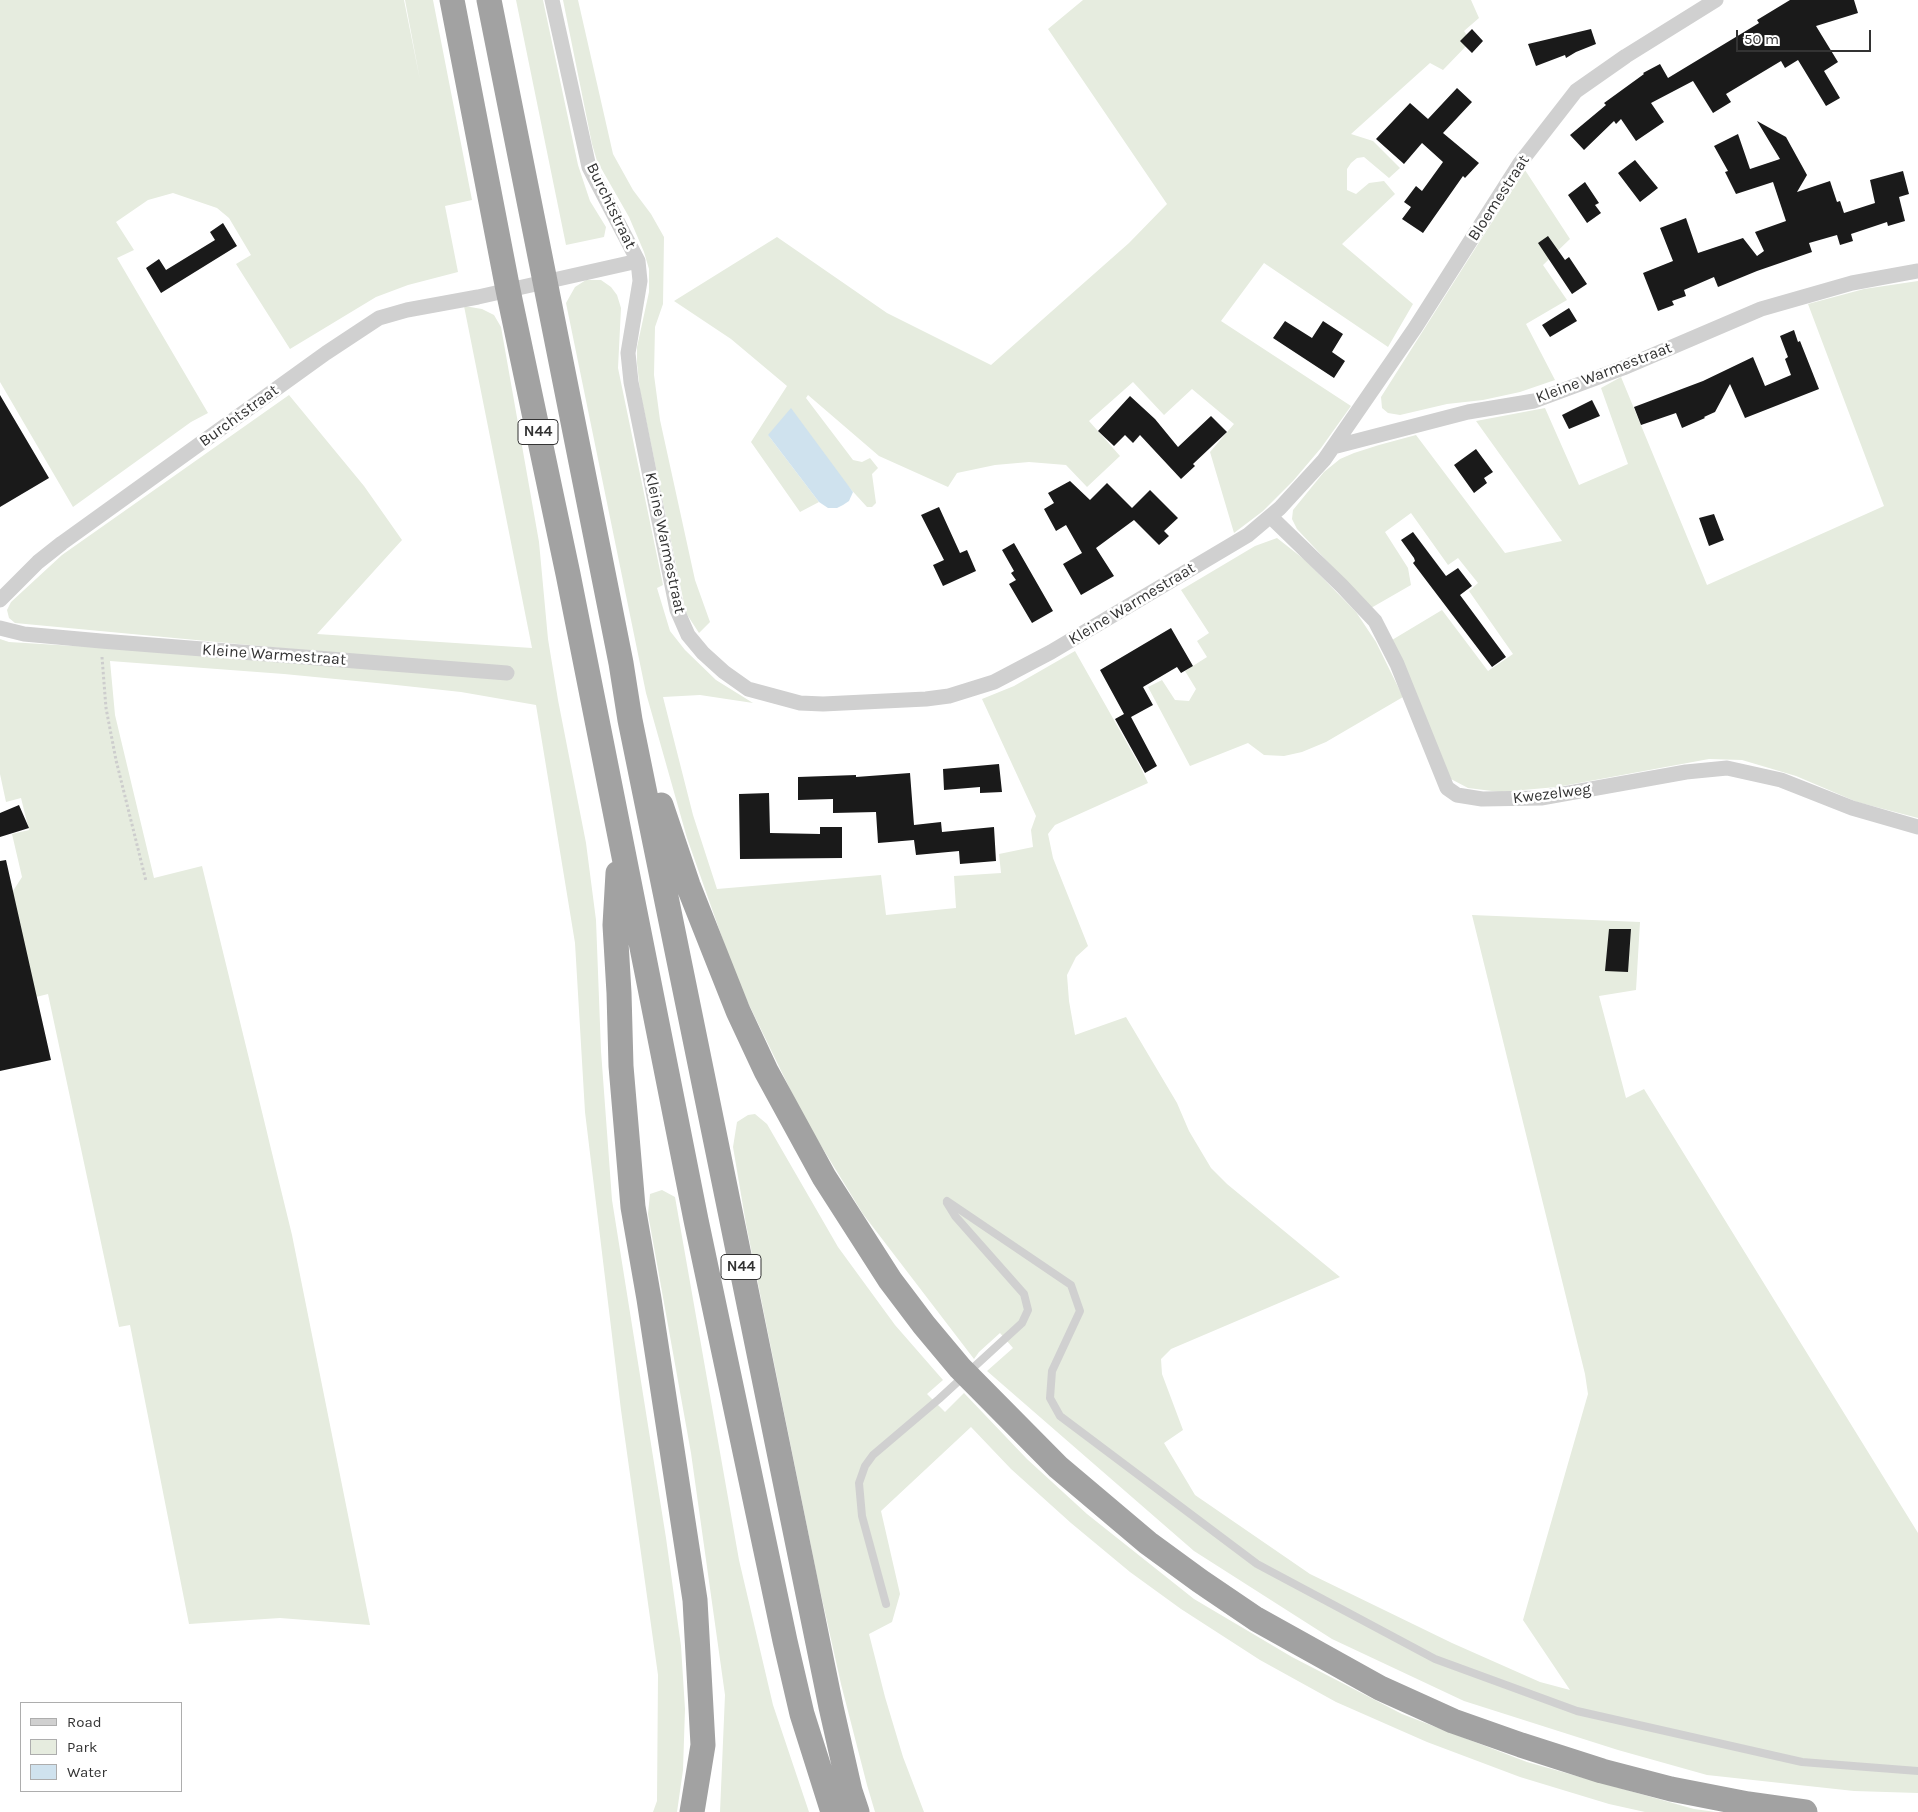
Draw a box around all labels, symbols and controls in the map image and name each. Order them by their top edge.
scale bar [1738,20,1873,52]
text: 50 m [1744,30,1779,48]
street label: Bloemestraat [1464,152,1534,244]
street label: Burchtstraat [582,160,640,252]
street label: Kleine Warmestraat [1533,338,1675,408]
street label: Burchtstraat [196,381,282,451]
road number: N44 [518,420,558,444]
street label: Kleine Warmestraat [641,470,689,616]
street label: Kleine Warmestraat [1065,559,1199,649]
street label: Kleine Warmestraat [201,640,347,670]
street label: Kwezelweg [1512,780,1592,808]
road number: N44 [721,1254,761,1280]
legend [20,1702,182,1792]
text: Road [67,1713,102,1731]
text: Park [67,1738,97,1756]
text: Water [67,1763,107,1781]

